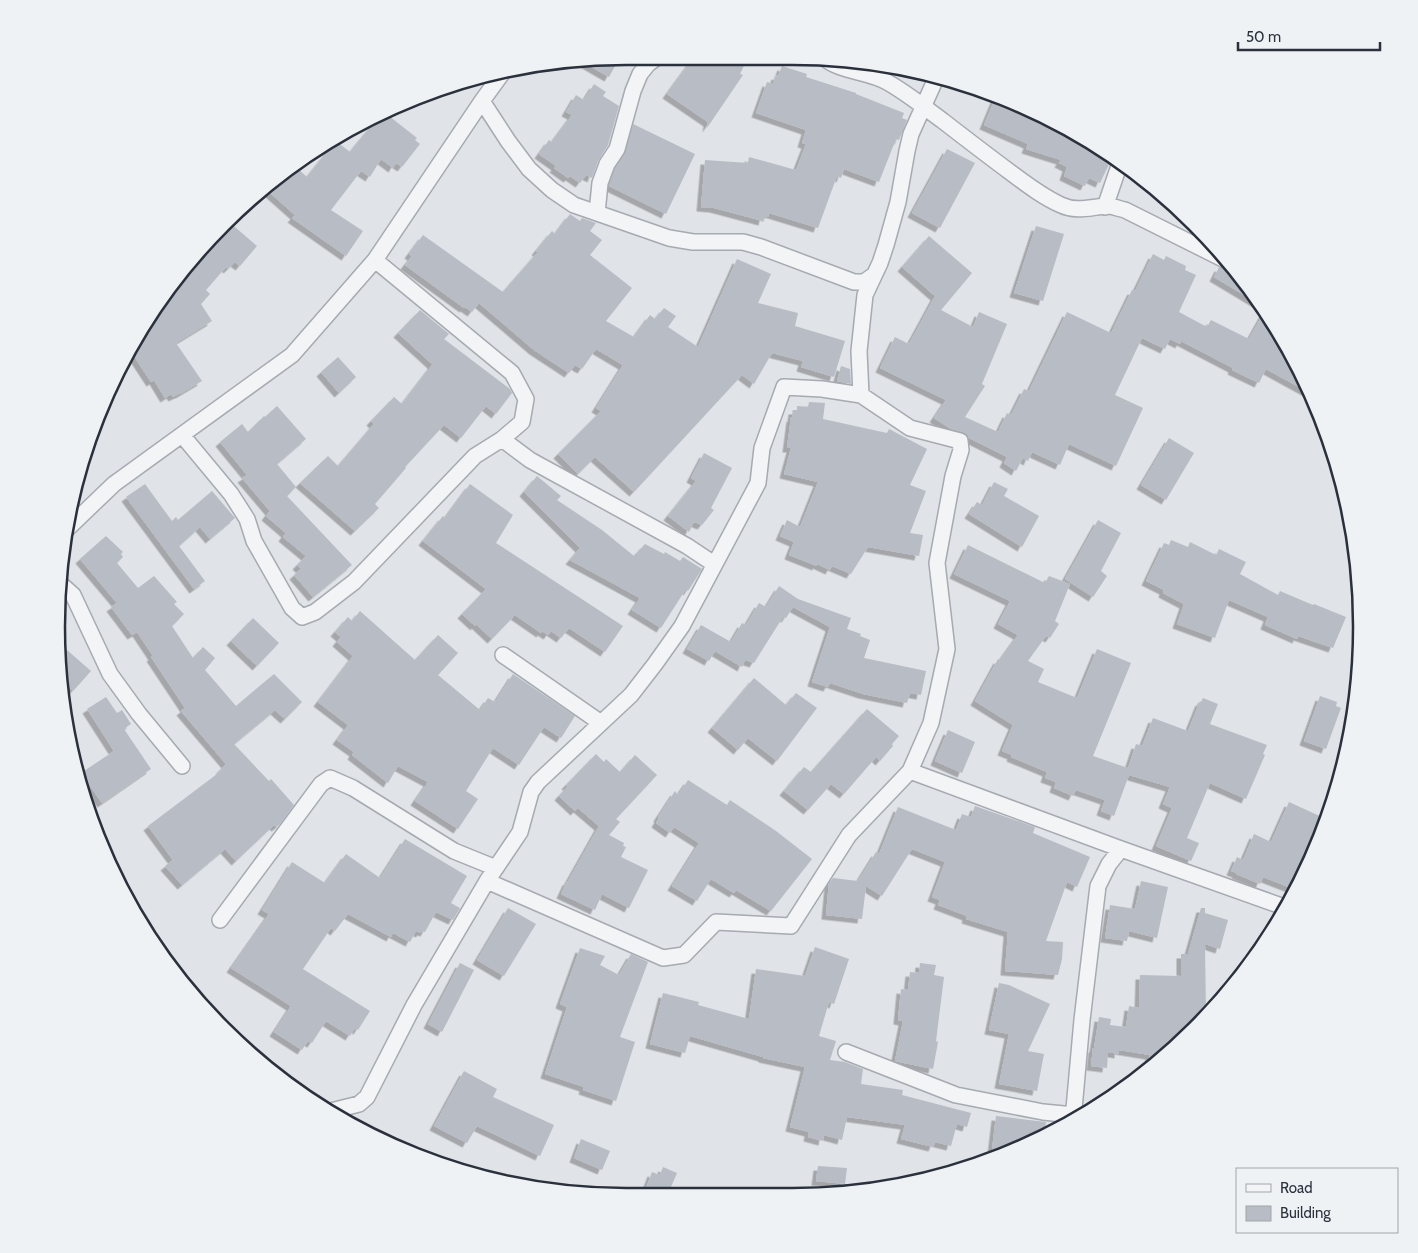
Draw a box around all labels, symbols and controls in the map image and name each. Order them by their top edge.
scale bar [1238,20,1380,52]
text: 50 m [1246,28,1281,46]
legend [1236,1168,1398,1233]
text: Road [1280,1179,1313,1197]
text: Building [1280,1204,1331,1222]

